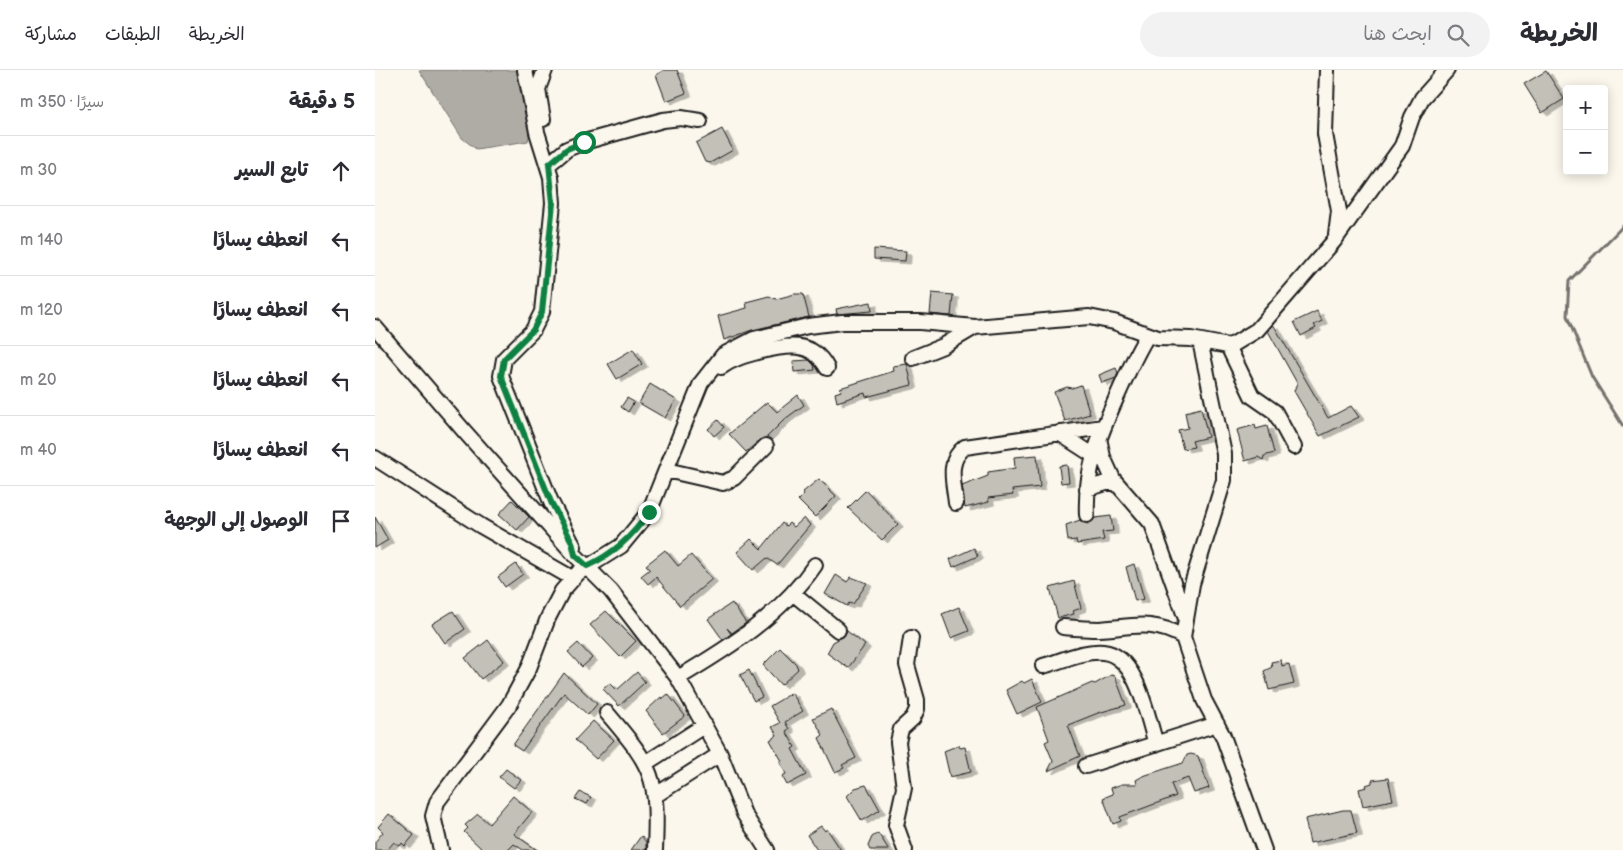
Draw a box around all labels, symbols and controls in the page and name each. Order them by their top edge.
search box [1140,12,1490,57]
text: الخريطة [1520,19,1598,48]
icon: search [1444,21,1472,49]
text: ابحث هنا [1363,23,1432,46]
text: مشاركة [25,24,77,45]
text: الطبقات [105,24,161,45]
text: الخريطة [189,24,245,45]
map controls [1563,85,1608,175]
button: + [1563,85,1608,130]
text: 5 دقيقة [289,89,355,114]
text: سيرًا · 350 m [20,93,104,112]
button: − [1563,130,1608,175]
route start [573,131,596,154]
icon: ahead [327,157,355,185]
text: تابع السير [235,159,308,182]
text: 30 m [20,161,57,180]
icon: left [327,227,355,255]
text: انعطف يسارًا [213,229,308,252]
text: 140 m [20,231,63,250]
icon: left [327,297,355,325]
text: انعطف يسارًا [213,299,308,322]
text: 120 m [20,301,63,320]
icon: left [327,367,355,395]
text: انعطف يسارًا [213,369,308,392]
text: 20 m [20,371,56,390]
icon: left [327,437,355,465]
text: انعطف يسارًا [213,439,308,462]
text: 40 m [20,441,57,460]
route end [638,501,661,524]
icon: arrive [327,507,355,535]
text: الوصول إلى الوجهة [164,509,308,532]

